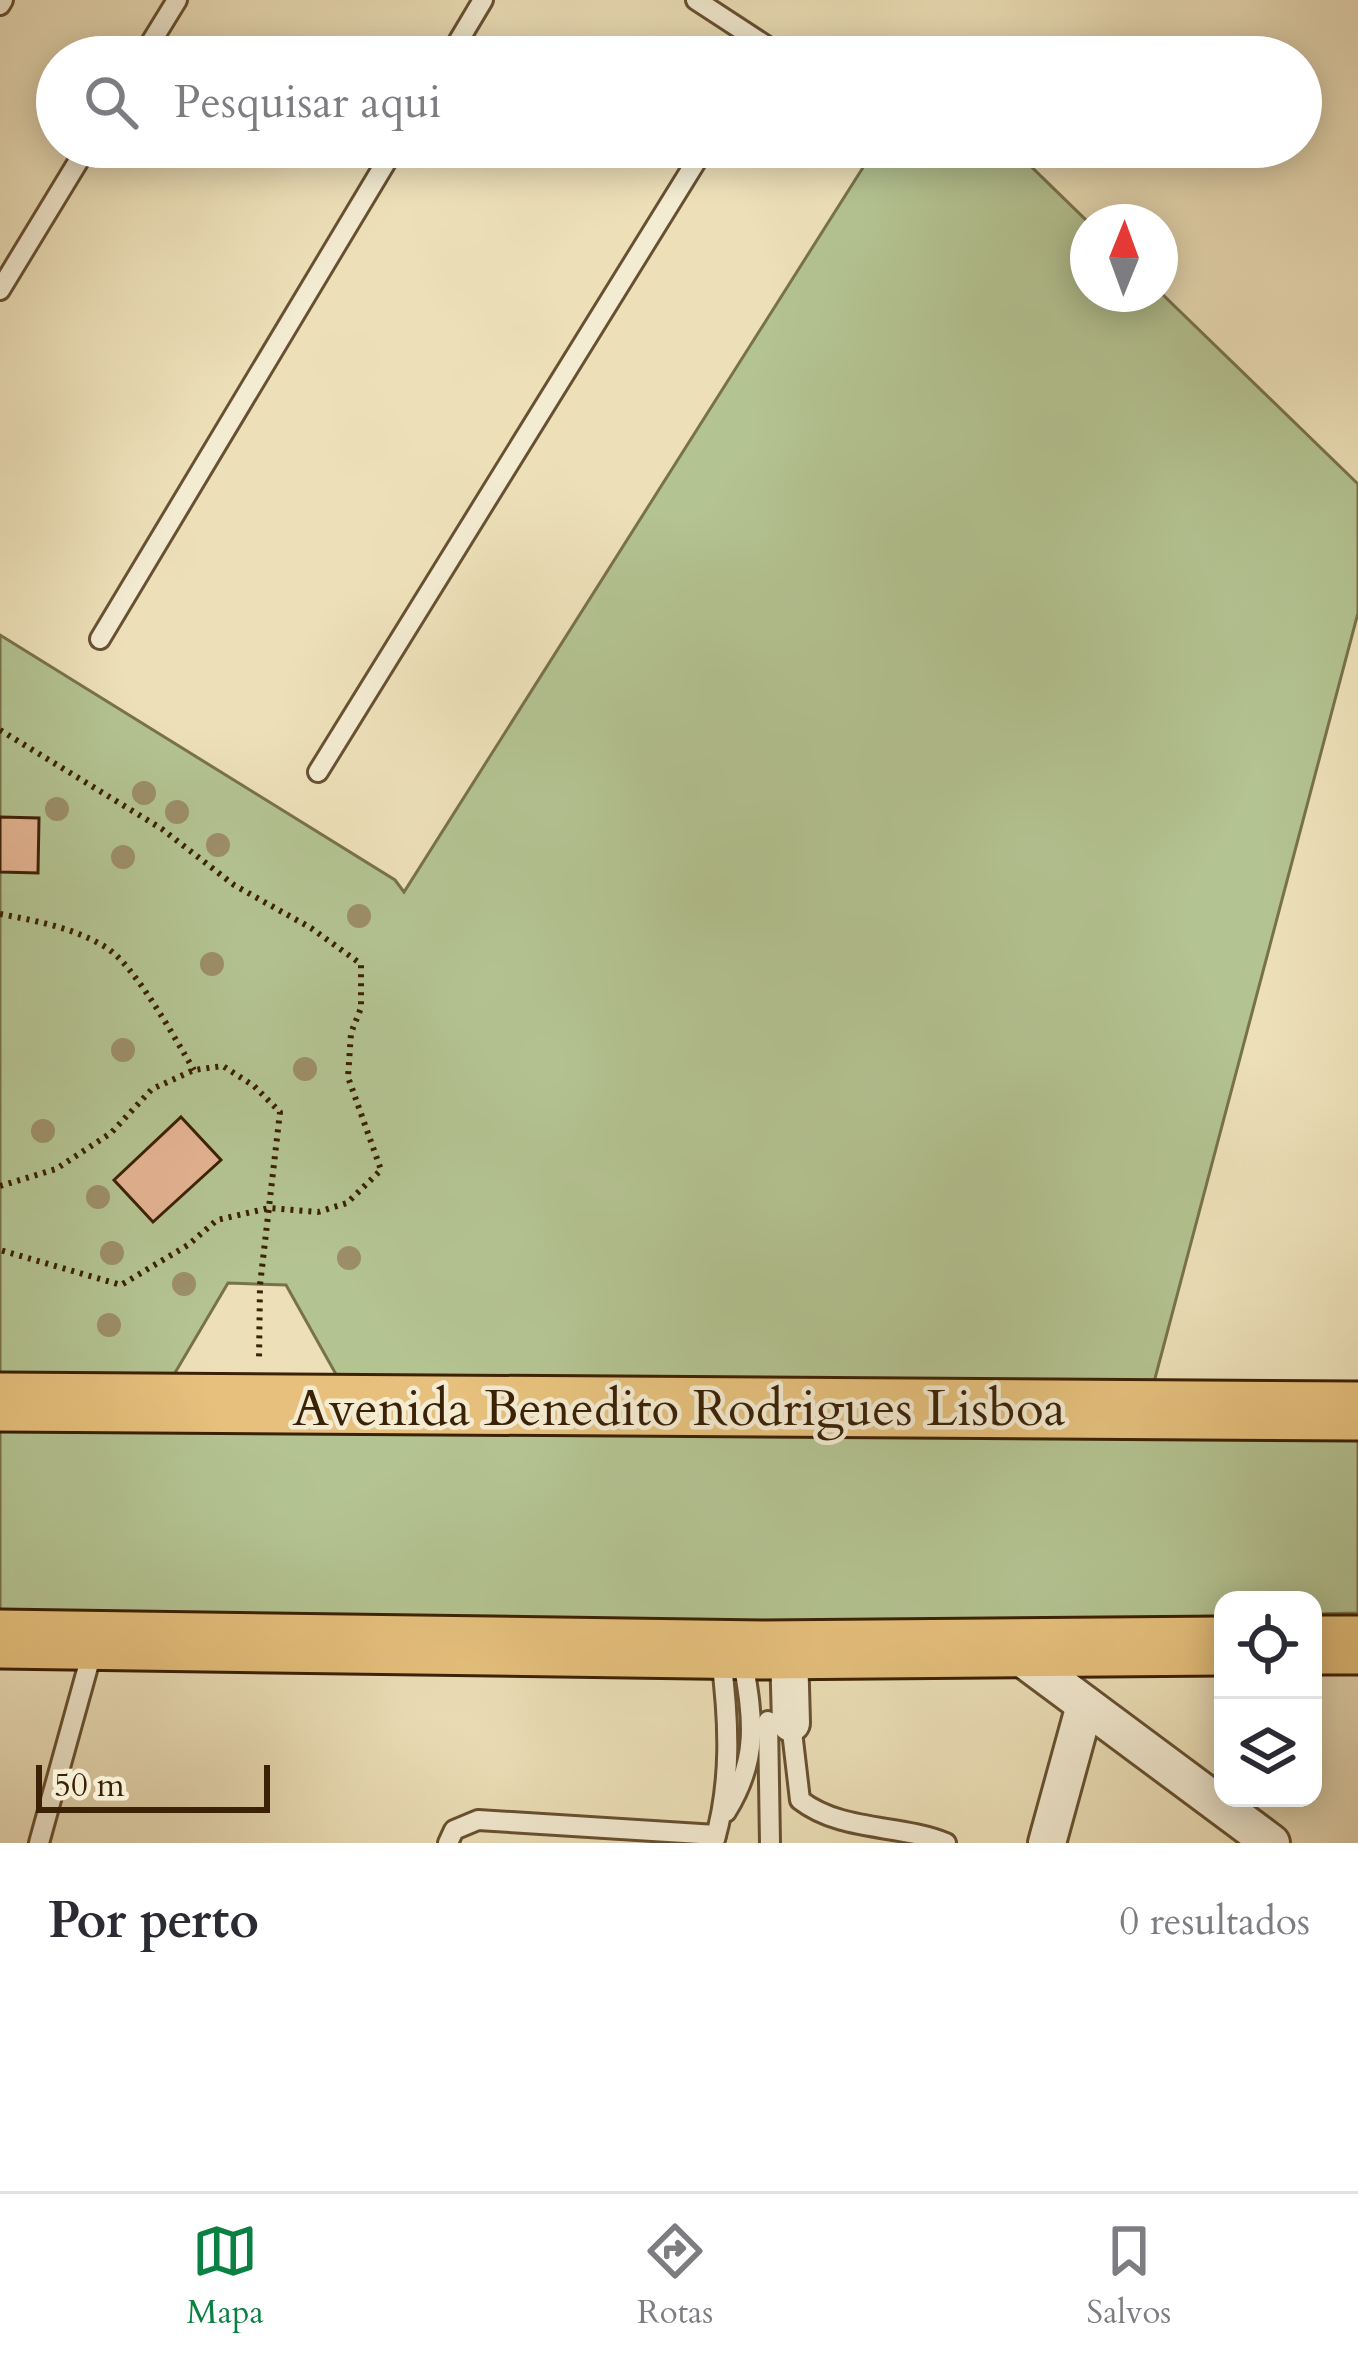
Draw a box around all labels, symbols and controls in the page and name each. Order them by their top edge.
search box [36,36,1322,168]
icon: search [78,69,144,135]
text: Pesquisar aqui [174,72,441,133]
north arrow [1070,204,1178,312]
street label: Avenida Benedito Rodrigues Lisboa [293,1374,1066,1444]
map controls [1214,1591,1322,1807]
button: locate [1214,1591,1322,1699]
button: layers [1214,1699,1322,1807]
scale bar [36,1759,270,1812]
text: 50 m [54,1763,125,1808]
text: Por perto [48,1886,259,1956]
text: 0 resultados [1119,1895,1310,1948]
tab: Mapa [187,2218,264,2335]
tab: Rotas [637,2218,713,2335]
tab: Salvos [1087,2218,1171,2335]

